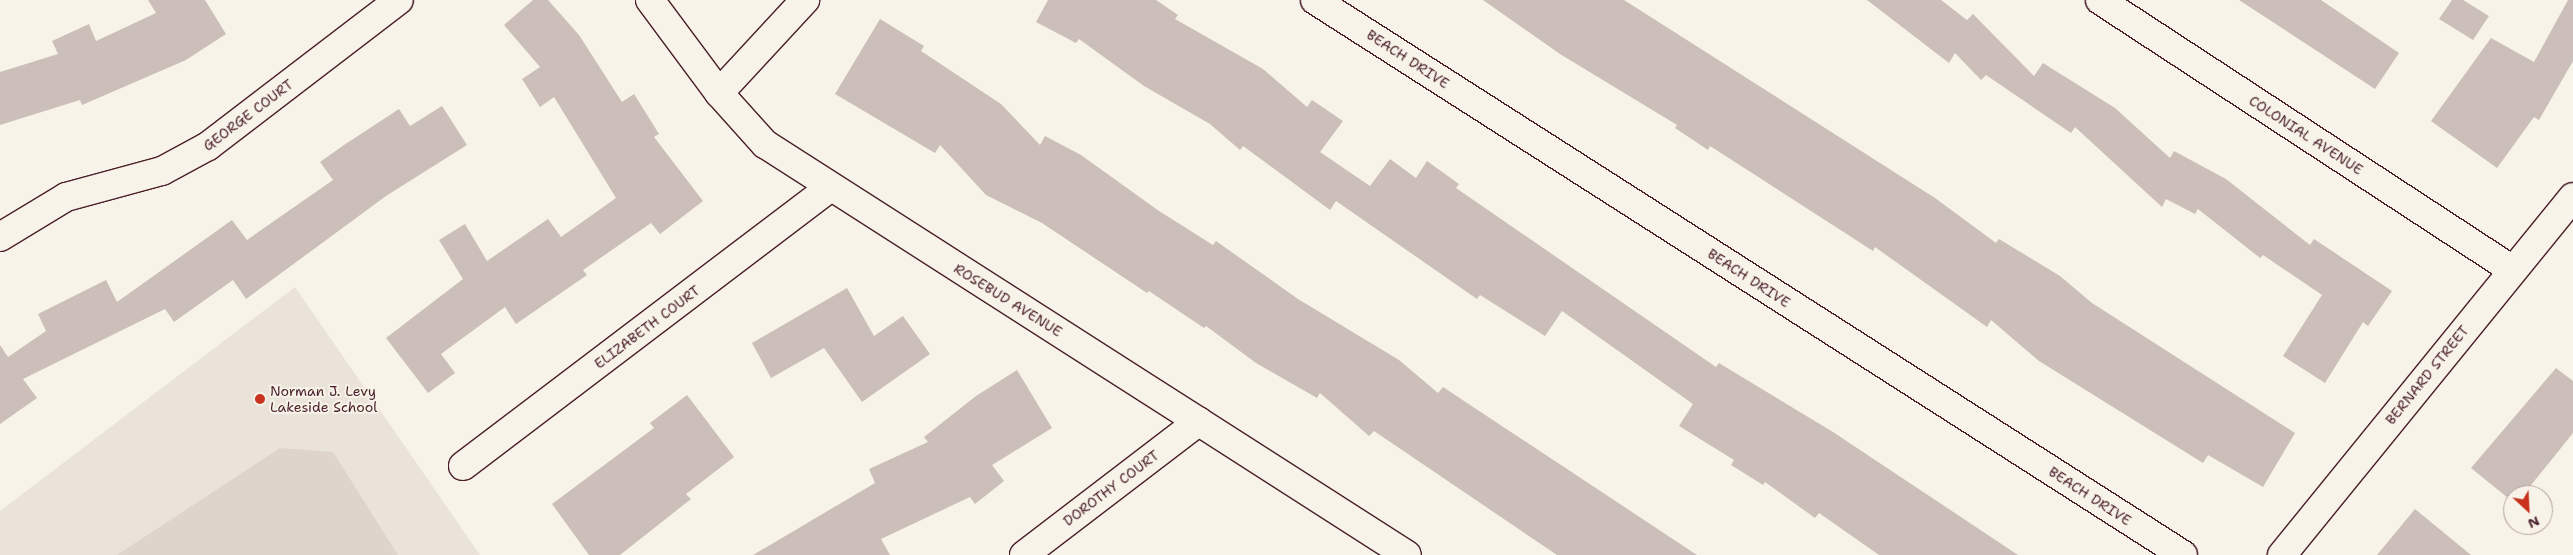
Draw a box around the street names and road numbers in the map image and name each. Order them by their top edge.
street label: BEACH DRIVE [1364,26,1452,92]
street label: GEORGE COURT [200,76,296,154]
street label: COLONIAL AVENUE [2246,92,2366,178]
street label: BEACH DRIVE [1705,245,1793,311]
street label: ROSEBUD AVENUE [951,260,1065,340]
street label: ELIZABETH COURT [591,282,703,372]
street label: BERNARD STREET [2382,322,2472,428]
street label: DOROTHY COURT [1060,447,1162,529]
street label: BEACH DRIVE [2046,463,2134,529]

